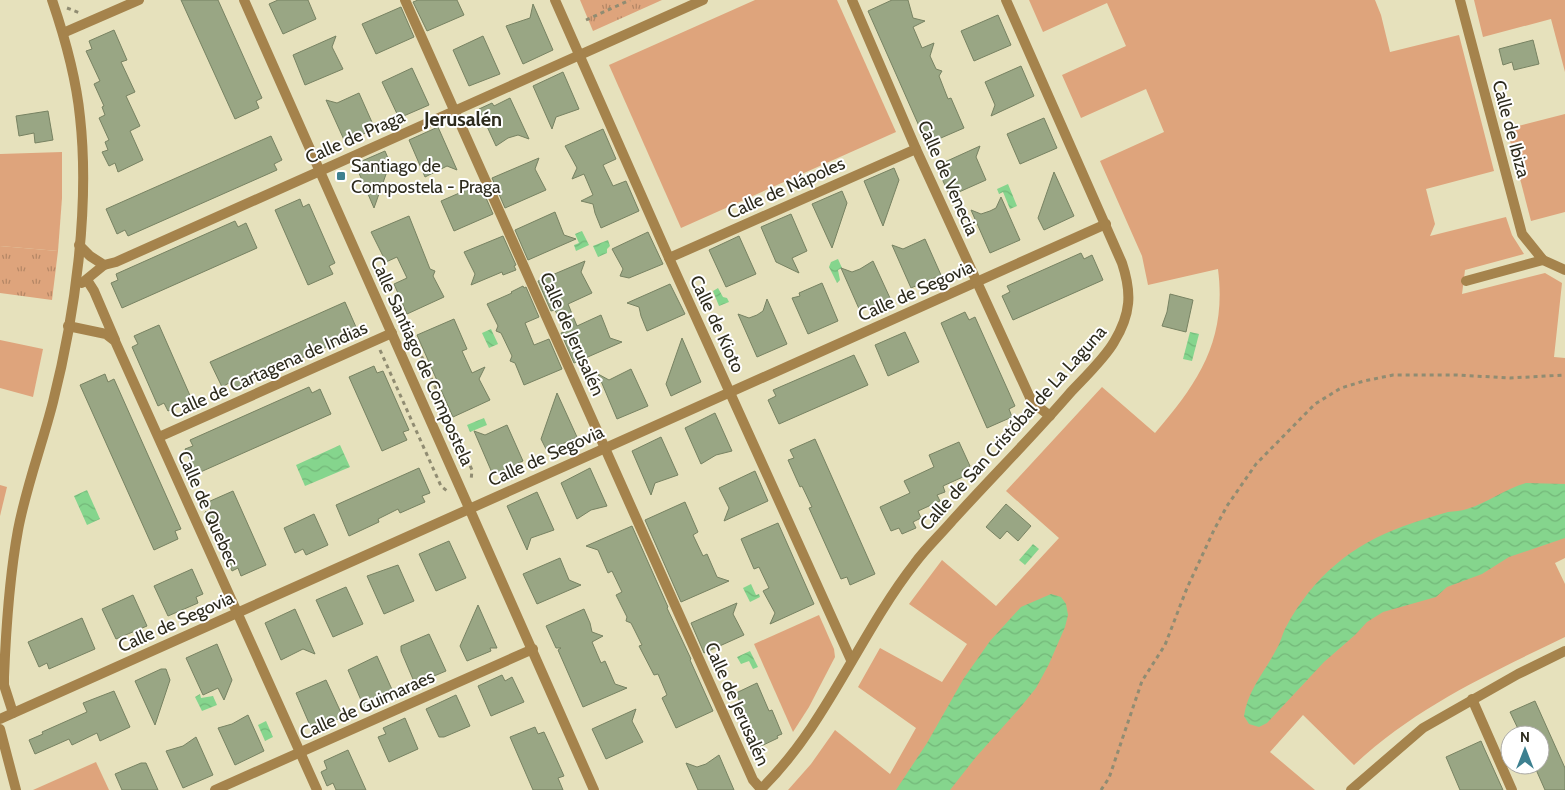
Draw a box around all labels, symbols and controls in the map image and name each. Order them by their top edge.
street label: Calle de Ibiza [1487,78,1535,180]
street label: Calle de Praga [302,105,408,169]
district label: Jerusalén [423,107,502,131]
street label: Calle de Venecia [913,117,983,239]
street label: Calle de Nápoles [724,152,848,224]
place label: Santiago de Compostela - Praga [351,155,501,198]
marker: Santiago de Compostela - Praga [335,170,347,182]
street label: Calle Santiago de Compostela [366,253,478,470]
street label: Calle de Segovia [855,256,978,326]
street label: Calle de Jerusalén [535,269,609,399]
street label: Calle de Kioto [685,272,749,376]
street label: Calle de Cartagena de Indias [167,317,371,423]
street label: Calle de San Cristóbal de La Laguna [915,321,1111,535]
street label: Calle de Segovia [485,421,608,491]
street label: Calle de Quebec [173,448,243,570]
street label: Calle de Segovia [115,587,238,657]
street label: Calle de Jerusalén [700,639,774,769]
street label: Calle de Guimaraes [296,665,438,745]
north arrow [1500,725,1550,775]
text: N [1520,728,1530,746]

